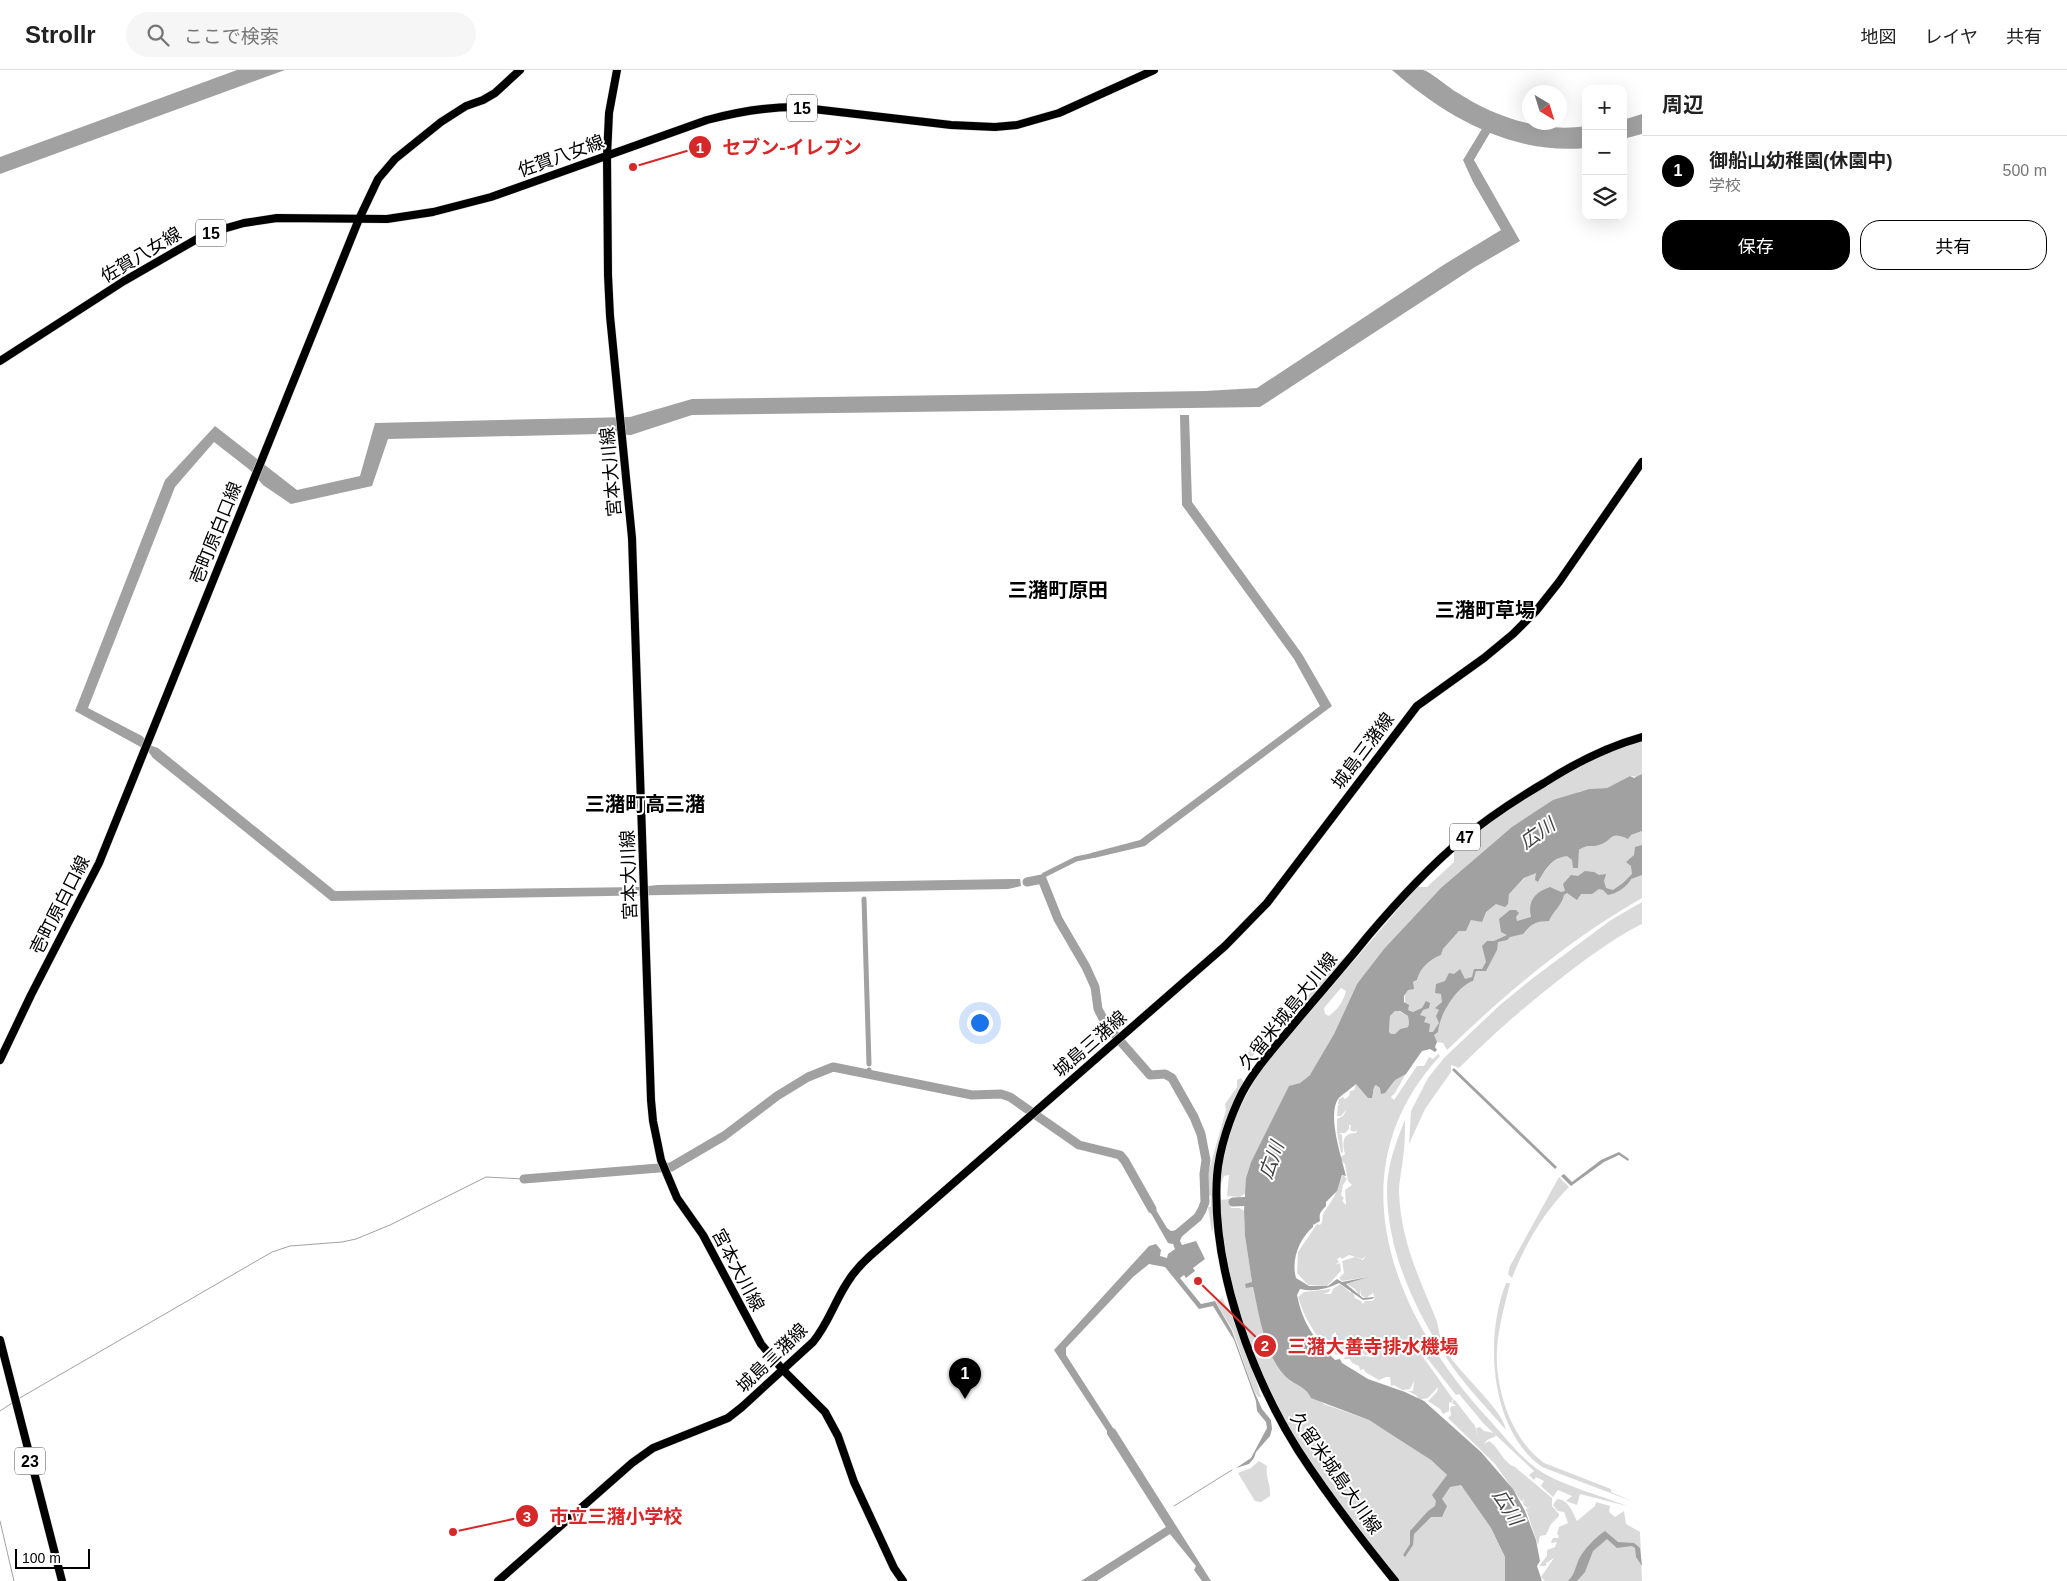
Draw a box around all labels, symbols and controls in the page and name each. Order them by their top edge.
search box [126,12,476,57]
text: Strollr [25,21,96,48]
icon: search [144,21,172,49]
text: ここで検索 [184,26,279,47]
text: 地図 [1861,27,1897,47]
text: レイヤ [1925,27,1978,47]
text: 共有 [2006,27,2042,47]
north arrow [1522,85,1567,130]
map controls [1582,85,1627,220]
button: + [1582,85,1627,130]
text: 周辺 [1662,93,1704,116]
road number: 15 [787,94,817,122]
callout: セブン-イレブン [687,130,872,164]
button: − [1582,130,1627,175]
street label: 佐賀八女線 [515,131,607,181]
text: セブン-イレブン [722,137,862,158]
text: 1 [696,139,704,156]
text: 御船山幼稚園(休園中) [1709,150,1893,171]
text: 1 [1674,162,1682,179]
text: 500 m [2003,162,2047,179]
button: layers [1582,175,1627,220]
text: 学校 [1709,177,1741,194]
road number: 15 [196,220,226,247]
button: 保存 [1662,220,1850,270]
button: 共有 [1860,220,2047,270]
street label: 佐賀八女線 [97,223,185,287]
street label: 宮本大川線 [597,426,625,518]
street label: 壱町原白口線 [186,479,246,587]
district label: 三潴町原田 [1008,579,1108,601]
district label: 三潴町草場 [1435,599,1535,621]
street label: 城島三潴線 [1328,709,1398,793]
district label: 三潴町高三潴 [585,793,705,815]
water label: 広川 [1516,813,1561,853]
road number: 47 [1450,824,1480,850]
street label: 宮本大川線 [617,830,641,920]
street label: 壱町原白口線 [27,852,93,958]
street label: 久留米城島大川線 [1235,949,1341,1073]
street label: 城島三潴線 [1049,1007,1131,1081]
your location [967,1010,993,1036]
water label: 広川 [1255,1137,1289,1182]
street label: 宮本大川線 [708,1226,768,1314]
street label: 城島三潴線 [733,1320,811,1396]
callout: 三潴大善寺排水機場 [1252,1329,1468,1363]
text: 三潴大善寺排水機場 [1287,1336,1459,1357]
text: 2 [1261,1337,1269,1354]
pin: 1 [949,1358,981,1399]
street label: 久留米城島大川線 [1287,1408,1385,1538]
road number: 23 [15,1448,45,1474]
water label: 広川 [1489,1486,1528,1531]
callout: 市立三潴小学校 [514,1499,692,1533]
text: 市立三潴小学校 [549,1506,683,1527]
text: 3 [523,1508,531,1525]
scale bar [15,1546,90,1569]
text: 100 m [22,1550,61,1566]

